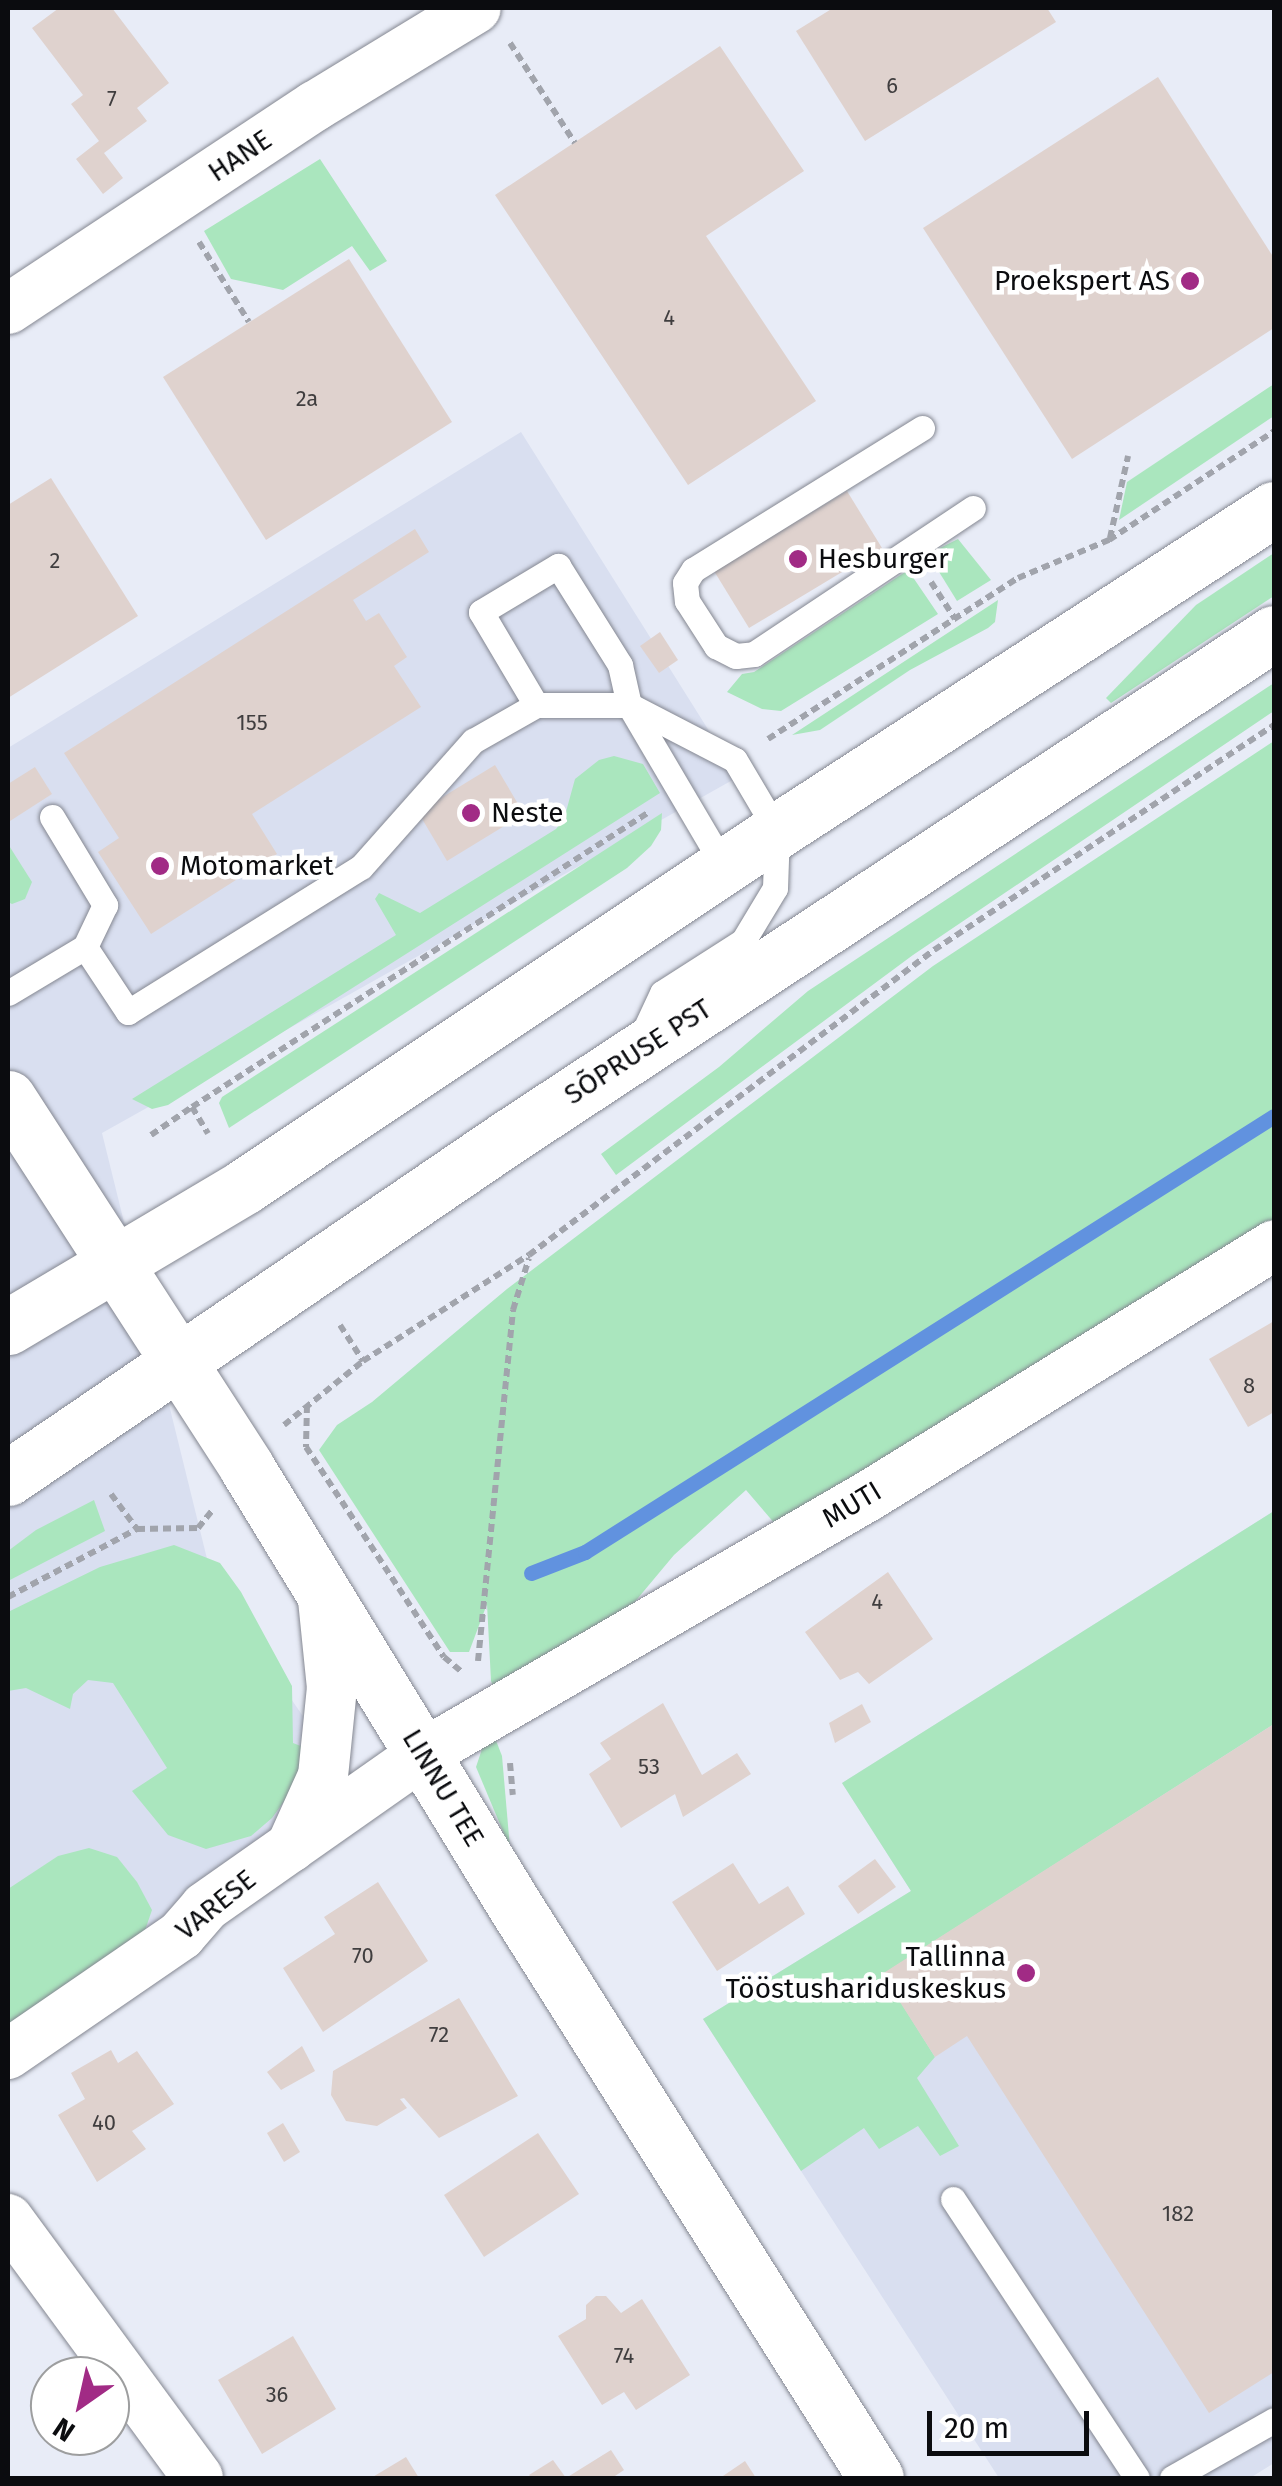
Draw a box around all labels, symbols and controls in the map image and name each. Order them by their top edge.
house number: 6 [886,73,898,99]
house number: 7 [107,86,117,112]
street label: HANE [202,123,278,189]
place label: Proekspert AS [994,264,1170,298]
marker: Proekspert AS [1179,270,1201,292]
house number: 4 [663,305,675,331]
house number: 2a [296,386,318,412]
place label: Hesburger [818,542,949,576]
house number: 2 [50,548,60,574]
marker: Hesburger [787,548,809,570]
house number: 155 [236,710,268,736]
place label: Neste [491,796,563,830]
marker: Neste [460,802,482,824]
place label: Motomarket [180,849,334,883]
marker: Motomarket [149,855,171,877]
street label: SÕPRUSE PST [558,992,718,1112]
house number: 8 [1243,1373,1255,1399]
street label: MUTI [816,1474,888,1536]
house number: 4 [871,1589,883,1615]
street label: LINNU TEE [395,1723,491,1853]
house number: 53 [638,1754,660,1780]
street label: VARESE [169,1863,263,1947]
place label: Tallinna Tööstushariduskeskus [725,1940,1006,2006]
house number: 70 [352,1943,374,1969]
marker: Tallinna Tööstushariduskeskus [1015,1962,1037,1984]
house number: 72 [429,2022,449,2048]
house number: 40 [92,2110,116,2136]
house number: 182 [1162,2201,1194,2227]
house number: 74 [614,2343,634,2369]
north arrow [30,2356,130,2456]
house number: 36 [266,2382,288,2408]
scale bar [932,2391,1094,2453]
text: 20 m [944,2410,1009,2446]
text: N [47,2411,81,2449]

